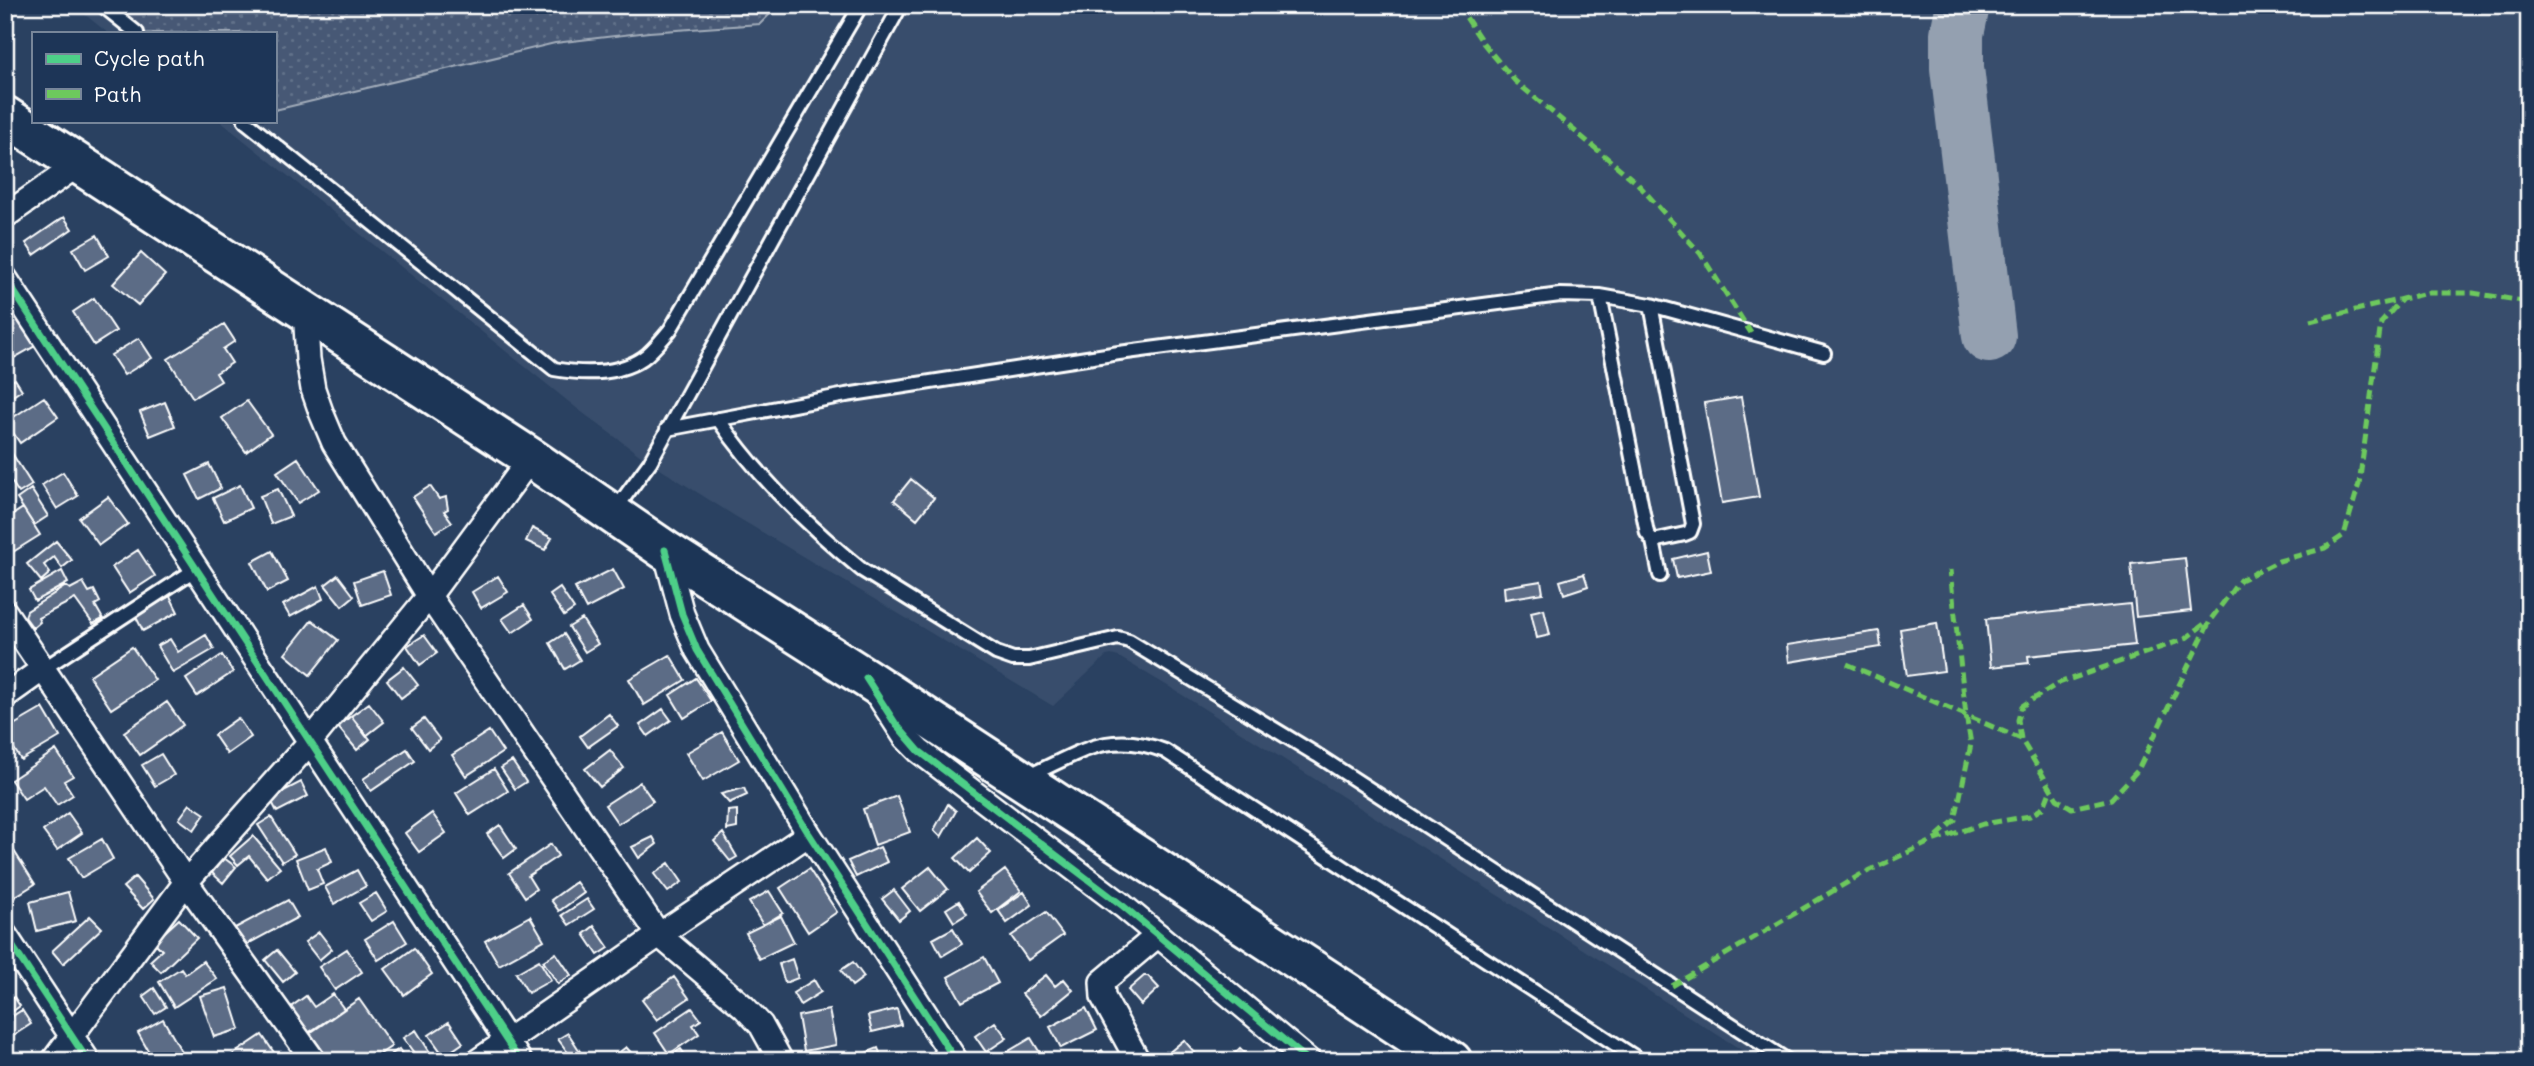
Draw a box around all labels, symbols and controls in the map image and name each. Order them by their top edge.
legend [32,32,276,122]
text: Cycle path [94,44,204,71]
text: Path [94,80,141,107]

